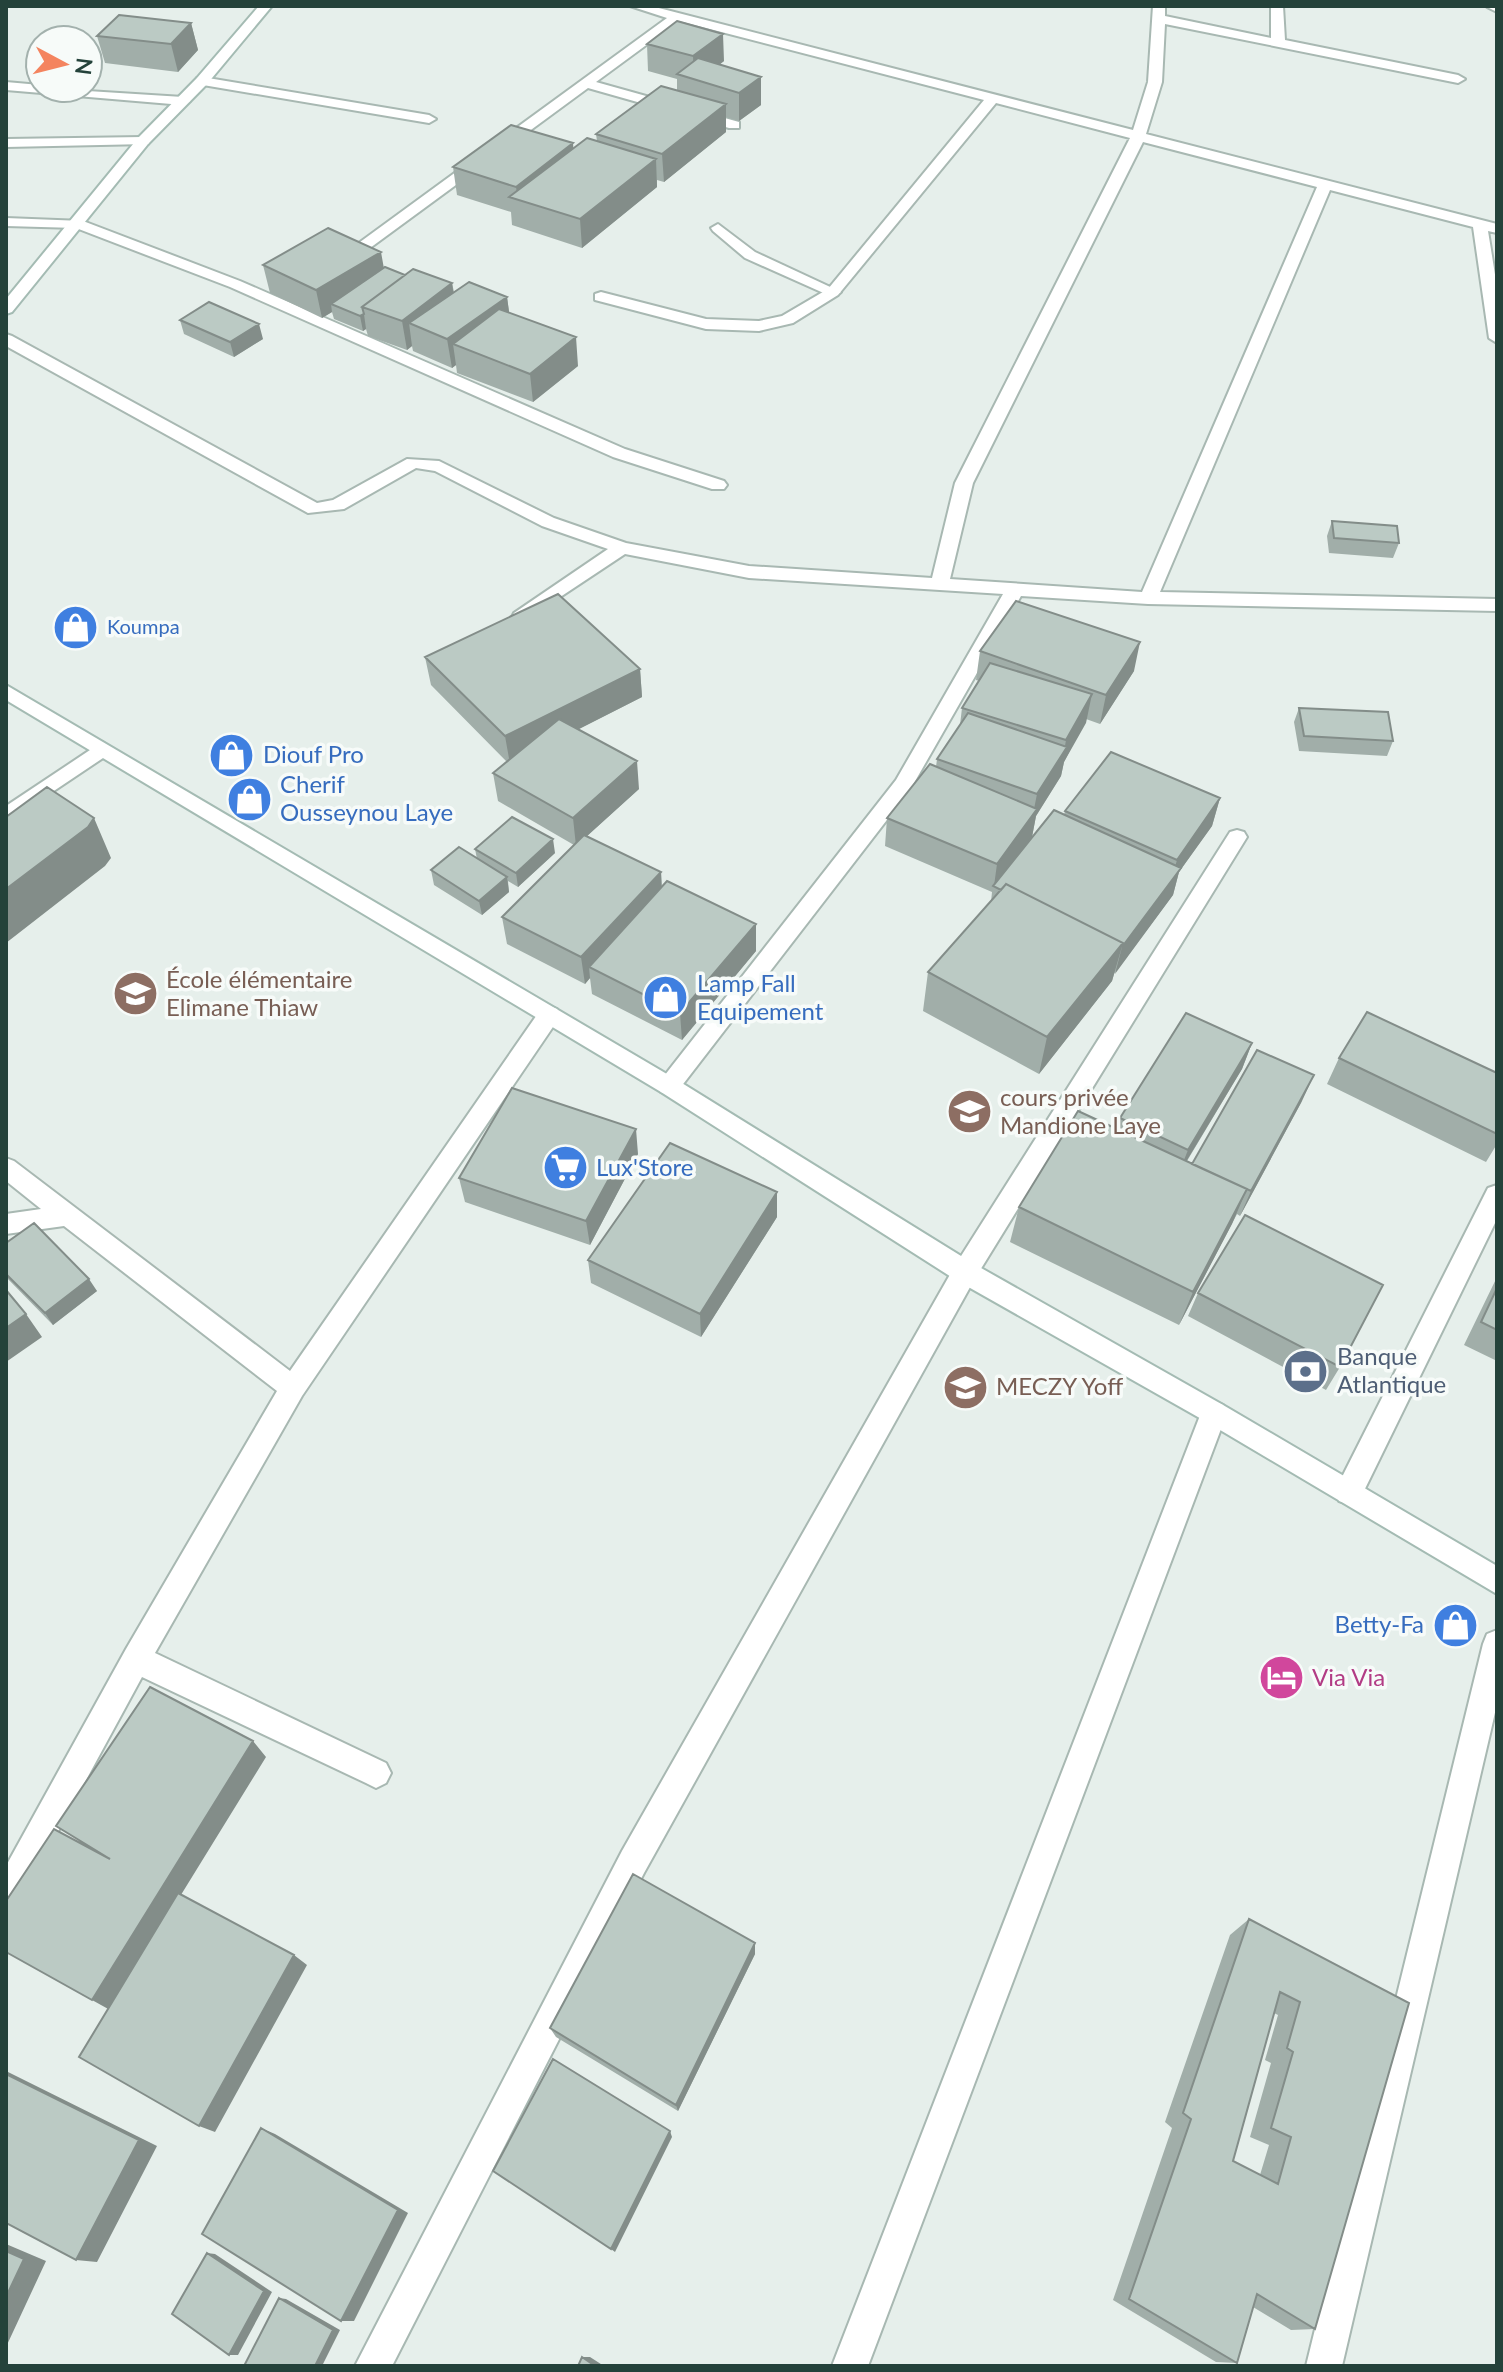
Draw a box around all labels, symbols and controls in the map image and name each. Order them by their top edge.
north arrow [24,24,104,104]
text: N [70,56,99,77]
shop icon: Koumpa [52,603,100,651]
place label: Koumpa [107,614,180,638]
shop icon: Diouf Pro [208,731,256,779]
place label: Diouf Pro [263,739,364,768]
place label: Cherif Ousseynou Laye [280,769,453,826]
shop icon: Cherif Ousseynou Laye [225,775,273,823]
place label: École élémentaire Elimane Thiaw [166,964,352,1021]
place label: Lamp Fall Equipement [697,968,824,1025]
school or university icon: École élémentaire Elimane Thiaw [111,970,159,1018]
shop icon: Lamp Fall Equipement [642,974,690,1022]
place label: cours privée Mandione Laye [1000,1082,1161,1139]
school or university icon: cours privée Mandione Laye [945,1088,993,1136]
supermarket icon: Lux'Store [541,1144,589,1192]
place label: Lux'Store [596,1152,693,1181]
place label: Banque Atlantique [1337,1341,1446,1398]
bank icon: Banque Atlantique [1282,1347,1330,1395]
school or university icon: MECZY Yoff [941,1363,989,1411]
place label: MECZY Yoff [996,1371,1123,1400]
shop icon: Betty-Fa [1431,1601,1479,1649]
place label: Betty-Fa [1335,1609,1424,1638]
hotel icon: Via Via [1257,1654,1305,1702]
place label: Via Via [1312,1662,1385,1691]

